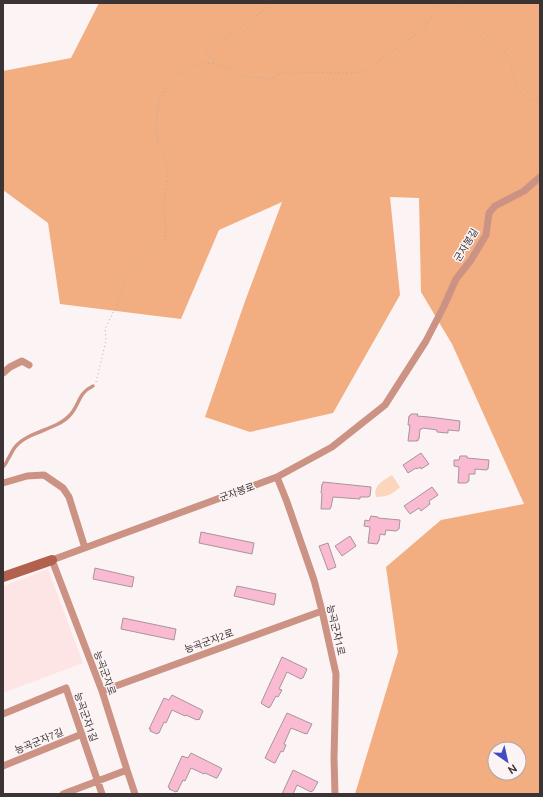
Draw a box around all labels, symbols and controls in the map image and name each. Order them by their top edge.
street label: 군자봉길 [452,226,480,264]
street label: 군자봉로 [218,481,256,503]
street label: 능곡군자1로 [325,604,347,656]
street label: 능곡군자2로 [183,627,235,655]
street label: 능곡군자로 [92,650,118,696]
street label: 능곡군자1길 [72,691,100,743]
street label: 능곡군자7길 [13,726,65,756]
north arrow [487,741,527,781]
text: N [506,762,519,777]

